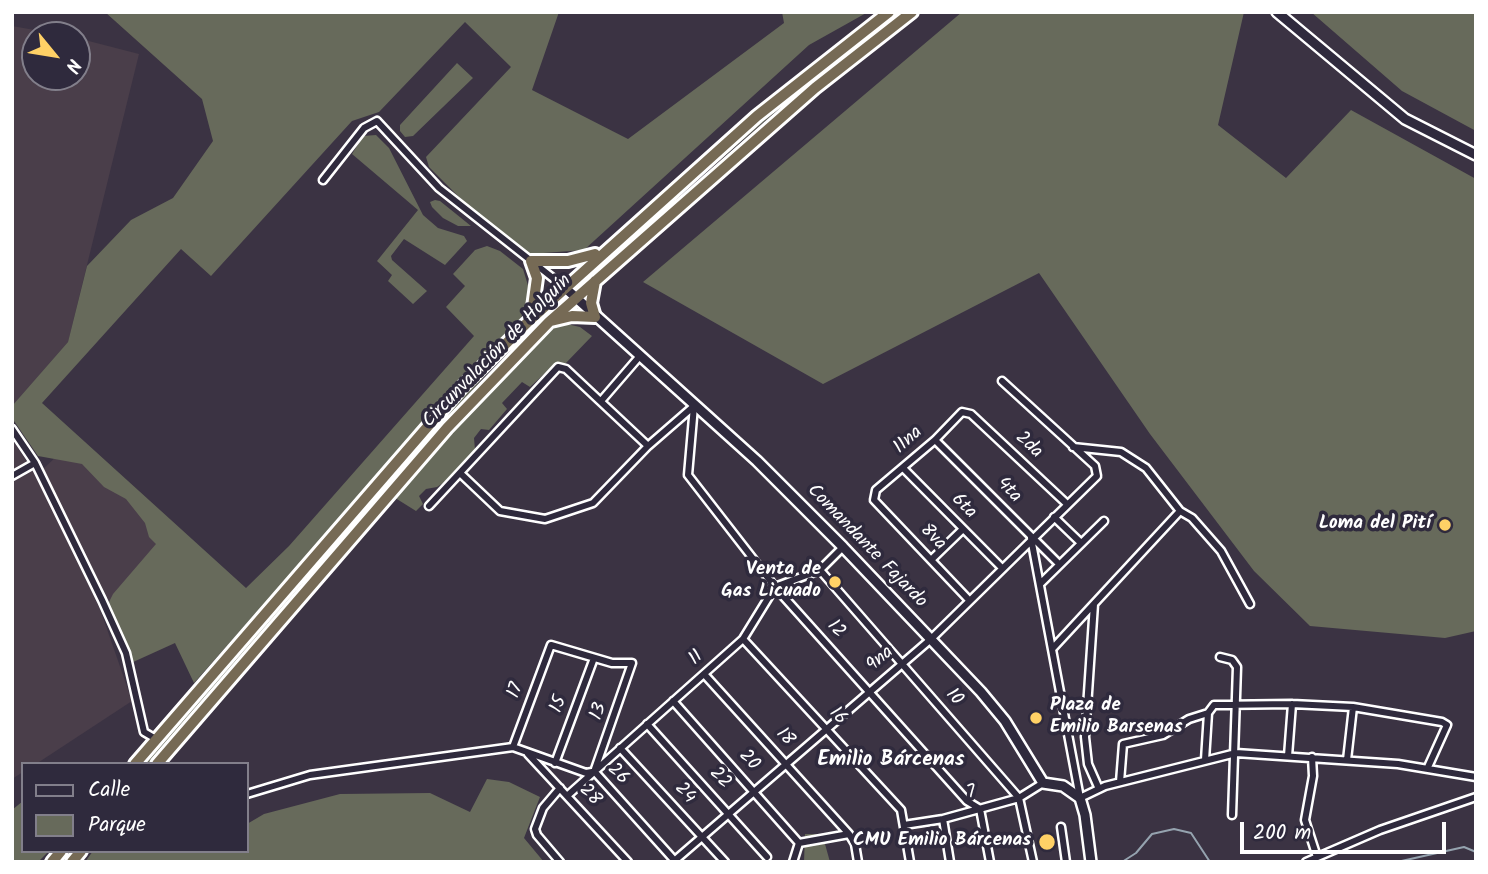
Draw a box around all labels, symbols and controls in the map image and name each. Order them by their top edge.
north arrow [21,21,91,91]
text: N [56,53,88,78]
street label: Circunvalación de Holguín [419,271,577,433]
street label: 11na [890,422,928,460]
street label: 2da [1009,428,1047,464]
street label: 4ta [991,473,1025,509]
street label: Comandante Fajardo [801,480,931,614]
street label: 6ta [945,489,981,525]
place label: Loma del Pití [1319,514,1431,536]
marker: Loma del Pití [1437,517,1453,533]
street label: 8va [914,520,950,556]
place label: Venta de Gas Licuado [721,560,821,604]
marker: Venta de Gas Licuado [827,574,843,590]
street label: 12 [821,616,849,644]
street label: 9na [863,642,899,678]
street label: 11 [685,647,709,671]
street label: 17 [504,680,530,702]
street label: 10 [939,685,967,711]
street label: 15 [546,693,574,717]
place label: Plaza de Emilio Barsenas [1050,696,1183,740]
street label: 13 [586,700,614,724]
street label: 16 [823,703,851,731]
marker: Plaza de Emilio Barsenas [1028,710,1044,726]
street label: 18 [770,724,798,752]
street label: 20 [733,746,763,776]
district label: Emilio Bárcenas [817,748,965,774]
street label: 26 [601,759,633,791]
legend [21,762,248,853]
street label: 22 [703,763,735,795]
text: Calle [88,774,130,807]
street label: 24 [668,778,700,810]
street label: 28 [573,780,605,812]
street label: 7 [965,782,979,806]
scale bar [1243,808,1450,852]
text: Parque [88,809,146,842]
text: 200 m [1253,817,1311,850]
place label: CMU Emilio Bárcenas [853,831,1031,853]
marker: CMU Emilio Bárcenas [1037,832,1057,852]

